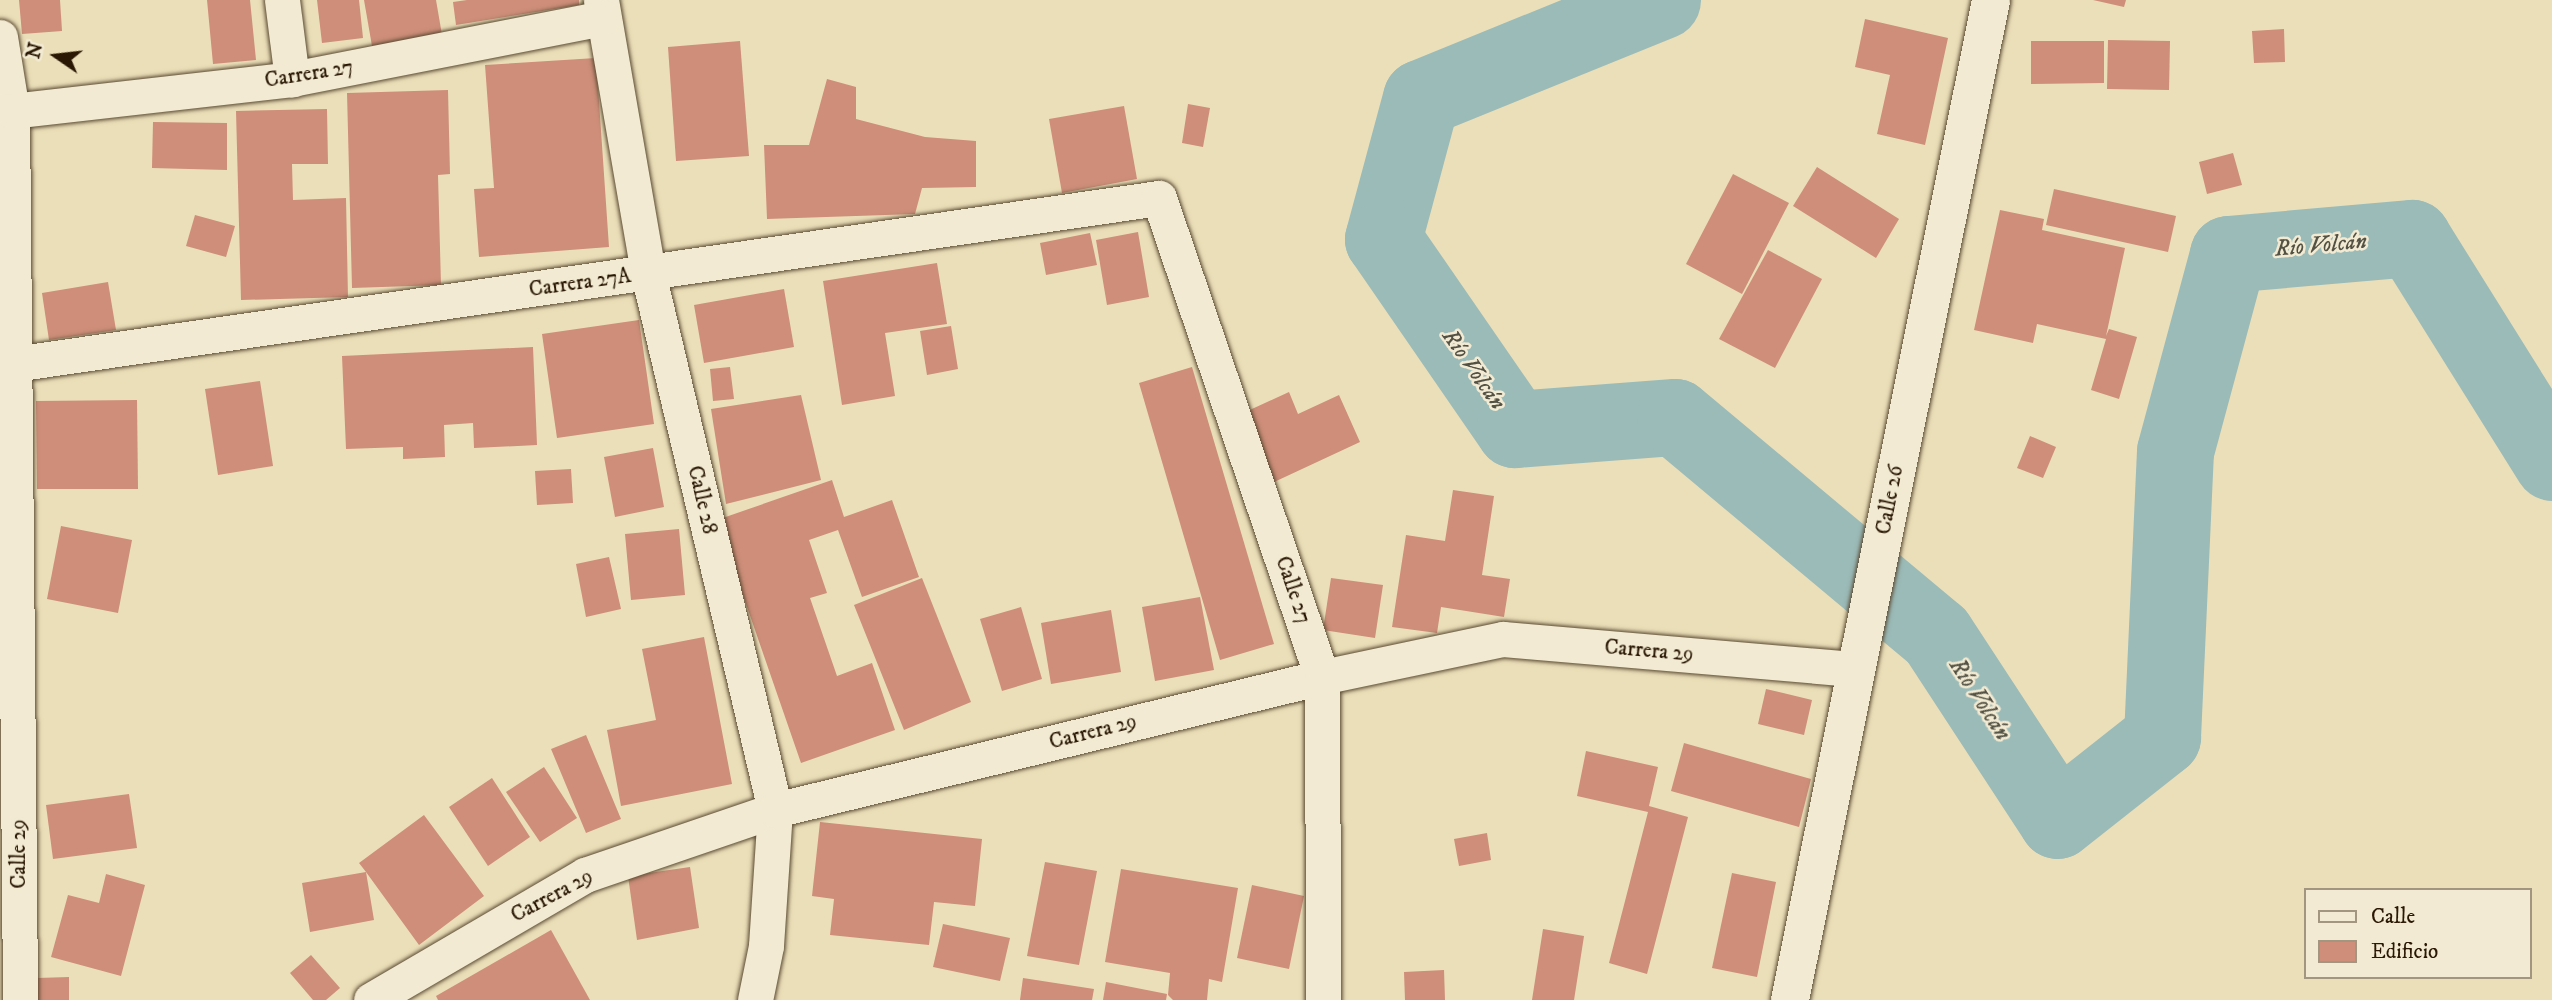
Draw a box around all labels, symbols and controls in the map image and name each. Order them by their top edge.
north arrow [21,21,91,91]
text: N [22,40,48,61]
street label: Carrera 27 [263,55,355,93]
water label: Río Volcán [2274,228,2368,264]
street label: Carrera 27A [527,263,633,303]
water label: Río Volcán [1435,324,1511,416]
street label: Calle 28 [682,463,722,537]
street label: Calle 26 [1871,463,1909,537]
street label: Calle 27 [1270,553,1316,627]
street label: Carrera 29 [1603,635,1695,667]
water label: Río Volcán [1942,654,2016,746]
street label: Carrera 29 [1047,709,1139,755]
street label: Calle 29 [6,819,32,889]
street label: Carrera 29 [507,864,597,928]
legend [2304,888,2531,979]
text: Calle [2371,904,2415,930]
text: Edificio [2371,939,2438,965]

